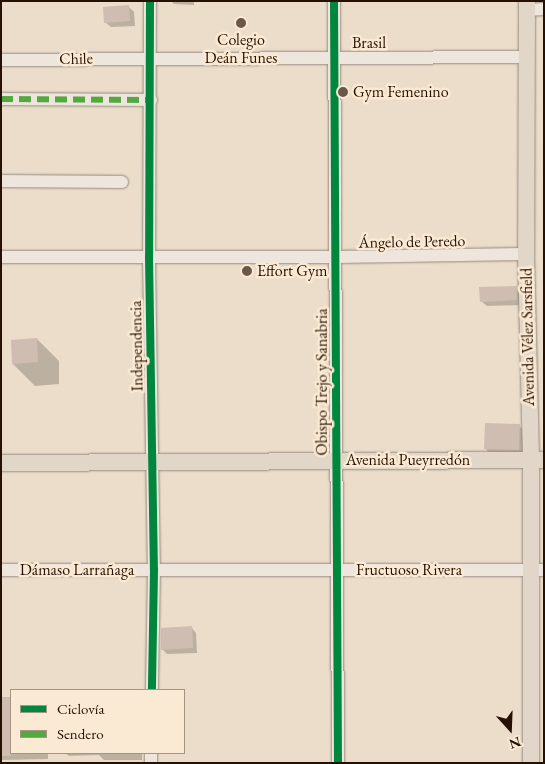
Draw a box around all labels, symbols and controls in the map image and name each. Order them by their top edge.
marker: Colegio Deán Funes [235,17,247,29]
place label: Colegio Deán Funes [205,30,277,68]
street label: Brasil [352,33,386,53]
street label: Chile [59,49,93,69]
place label: Gym Femenino [353,82,449,102]
marker: Gym Femenino [337,86,349,98]
street label: Ángelo de Peredo [358,231,466,253]
place label: Effort Gym [257,261,327,281]
marker: Effort Gym [241,265,253,277]
street label: Avenida Vélez Sarsfield [517,268,539,406]
street label: Independencia [127,300,147,392]
street label: Obispo Trejo y Sanabria [312,308,332,456]
street label: Avenida Pueyrredón [346,450,470,470]
street label: Dámaso Larrañaga [20,560,134,580]
street label: Fructuoso Rivera [356,560,462,580]
legend [10,689,185,754]
text: Ciclovía [57,699,104,718]
north arrow [485,704,535,754]
text: Sendero [57,724,104,743]
text: N [507,733,524,753]

